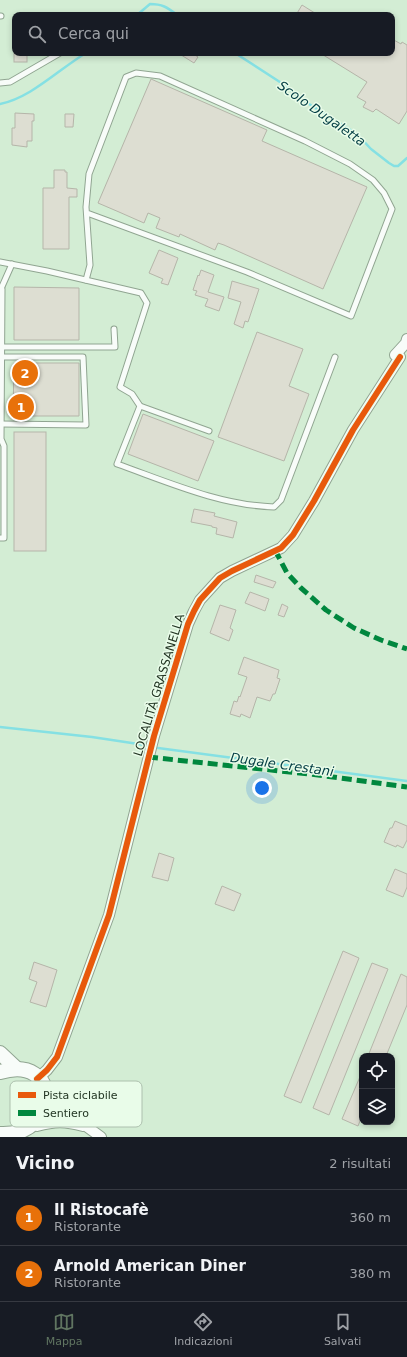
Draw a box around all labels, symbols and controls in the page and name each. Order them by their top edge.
search box [12,12,395,56]
icon: search [26,23,48,45]
text: Cerca qui [58,25,129,43]
water label: Scolo Dugaletta [275,78,368,149]
pin: 2 [12,358,38,388]
pin: 1 [8,392,34,422]
street label: LOCALITÀ GRASSANELLA [130,611,188,758]
water label: Dugale Crestani [229,750,335,779]
your location [252,778,272,798]
map controls [359,1053,395,1125]
button: locate [359,1053,395,1089]
legend [10,1081,142,1127]
text: Pista ciclabile [43,1089,118,1102]
button: layers [359,1089,395,1125]
text: Sentiero [43,1107,89,1120]
text: Vicino [16,1153,74,1173]
text: 2 risultati [329,1156,391,1171]
text: Il Ristocafè [54,1201,149,1219]
text: 1 [24,1210,34,1225]
text: 360 m [349,1210,391,1225]
text: Ristorante [54,1219,121,1234]
text: Arnold American Diner [54,1257,246,1275]
text: 2 [24,1266,34,1281]
text: 380 m [349,1266,391,1281]
text: Ristorante [54,1275,121,1290]
tab: Mappa [46,1311,83,1348]
tab: Indicazioni [174,1311,233,1348]
tab: Salvati [324,1311,361,1348]

